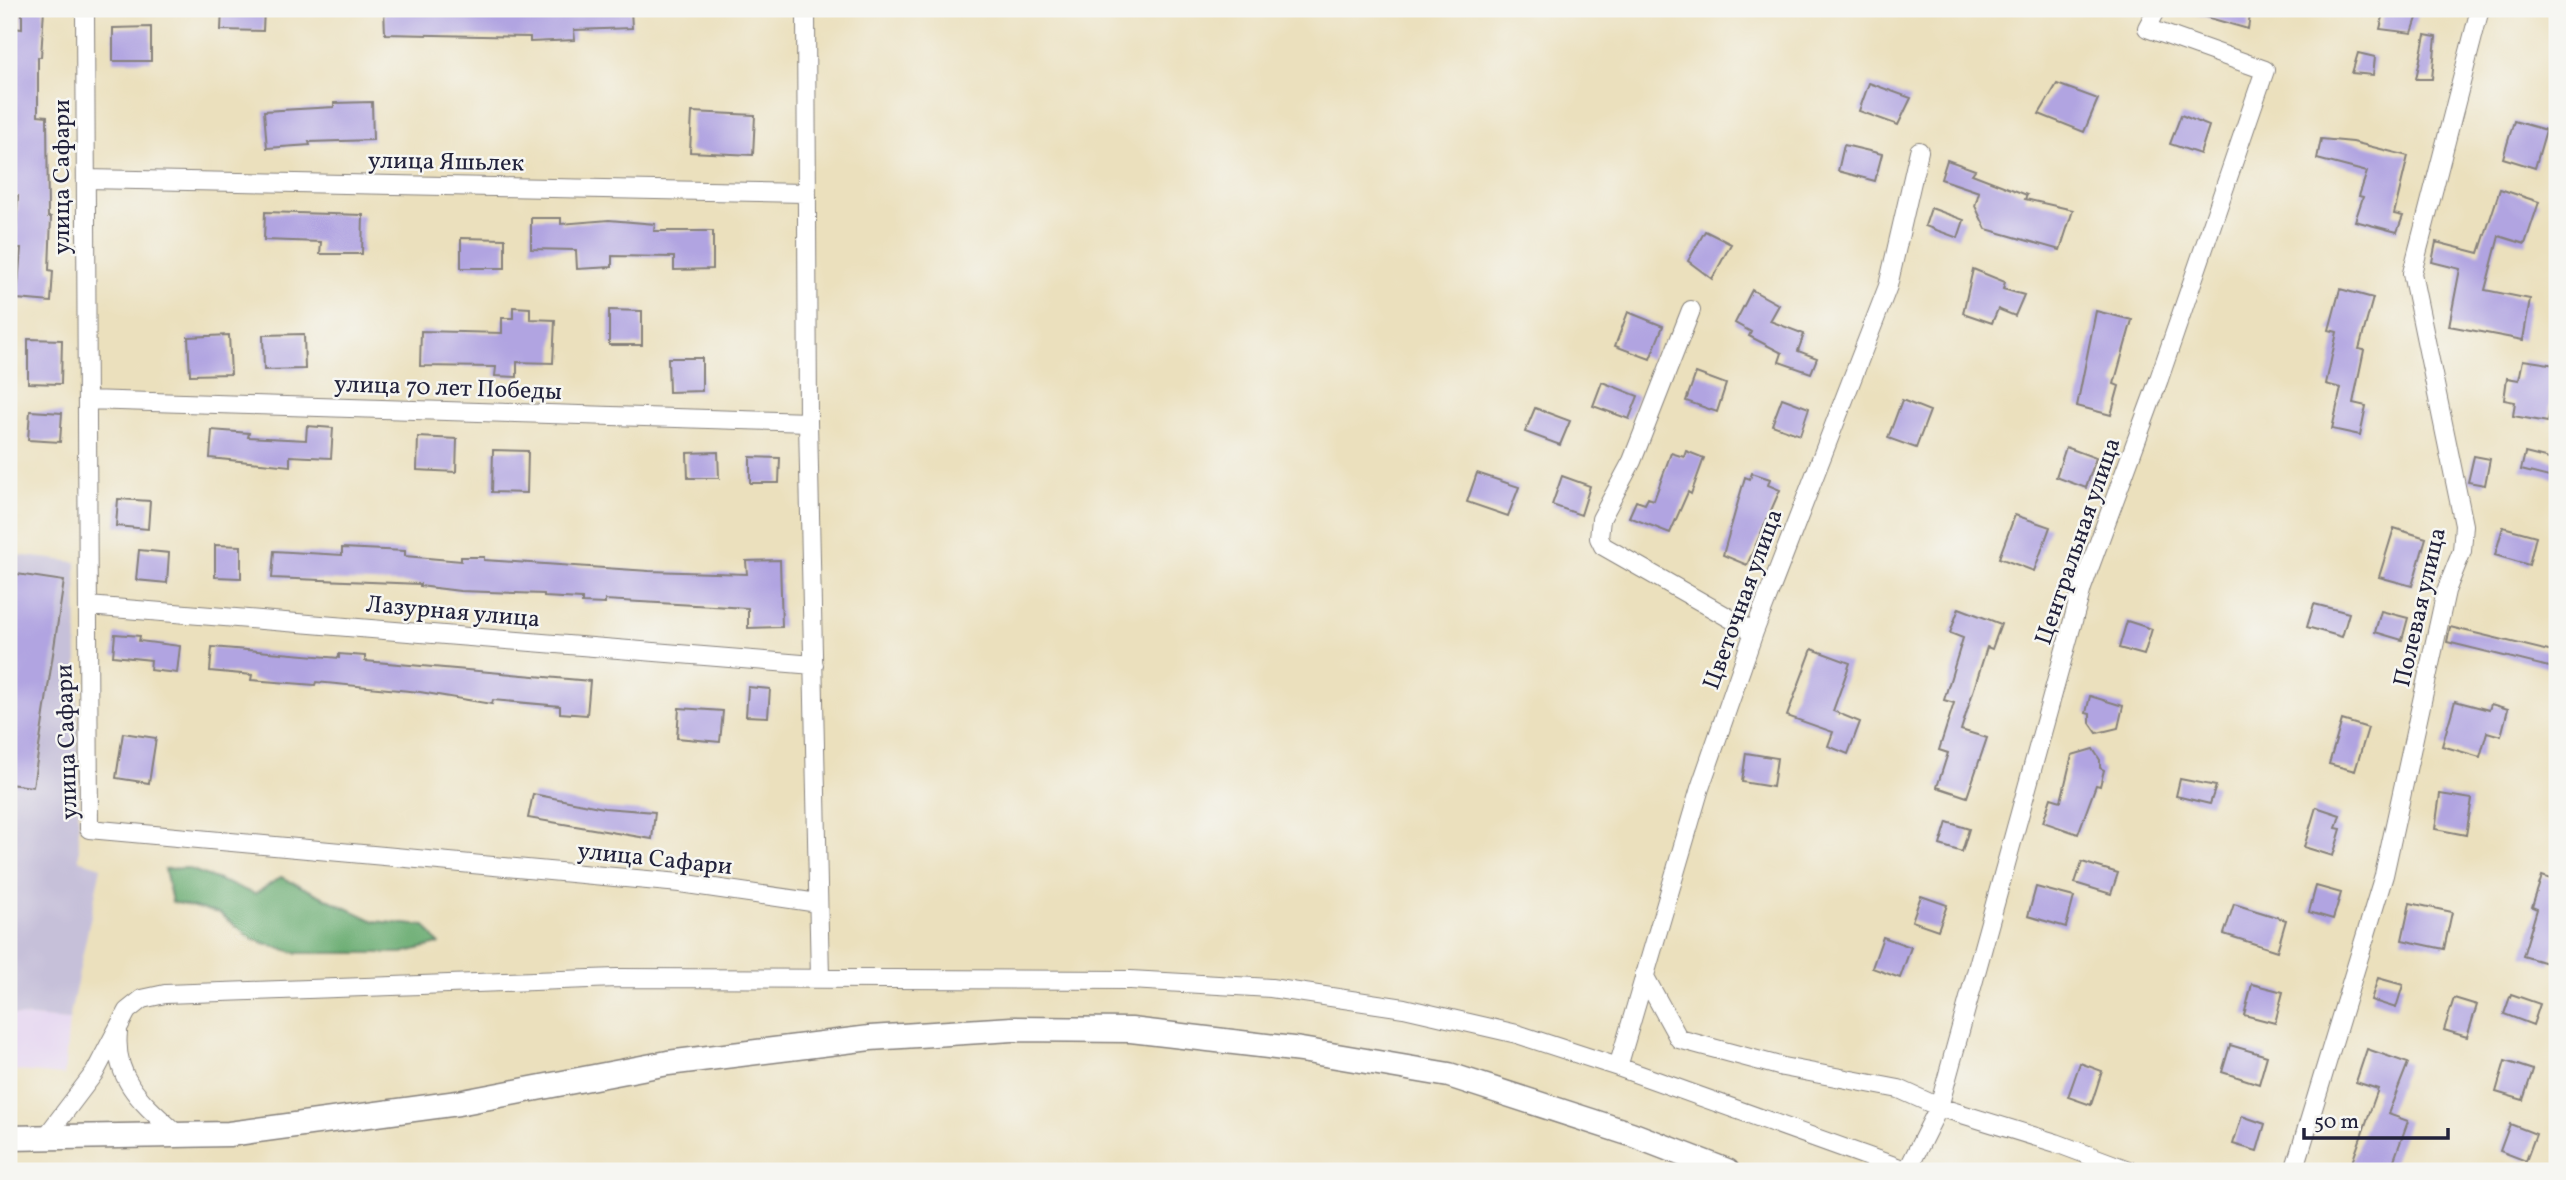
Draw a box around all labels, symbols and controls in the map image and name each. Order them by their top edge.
street label: улица Сафари [46,99,80,255]
street label: улица Яшьлек [367,145,525,181]
street label: улица 70 лет Победы [333,368,562,410]
street label: Центральная улица [2027,433,2130,650]
street label: Цветочная улица [1695,505,1792,695]
street label: Полевая улица [2386,524,2456,690]
street label: Лазурная улица [364,588,541,638]
street label: улица Сафари [48,664,88,820]
street label: улица Сафари [576,835,734,885]
scale bar [2304,1096,2447,1140]
text: 50 m [2314,1108,2359,1137]

